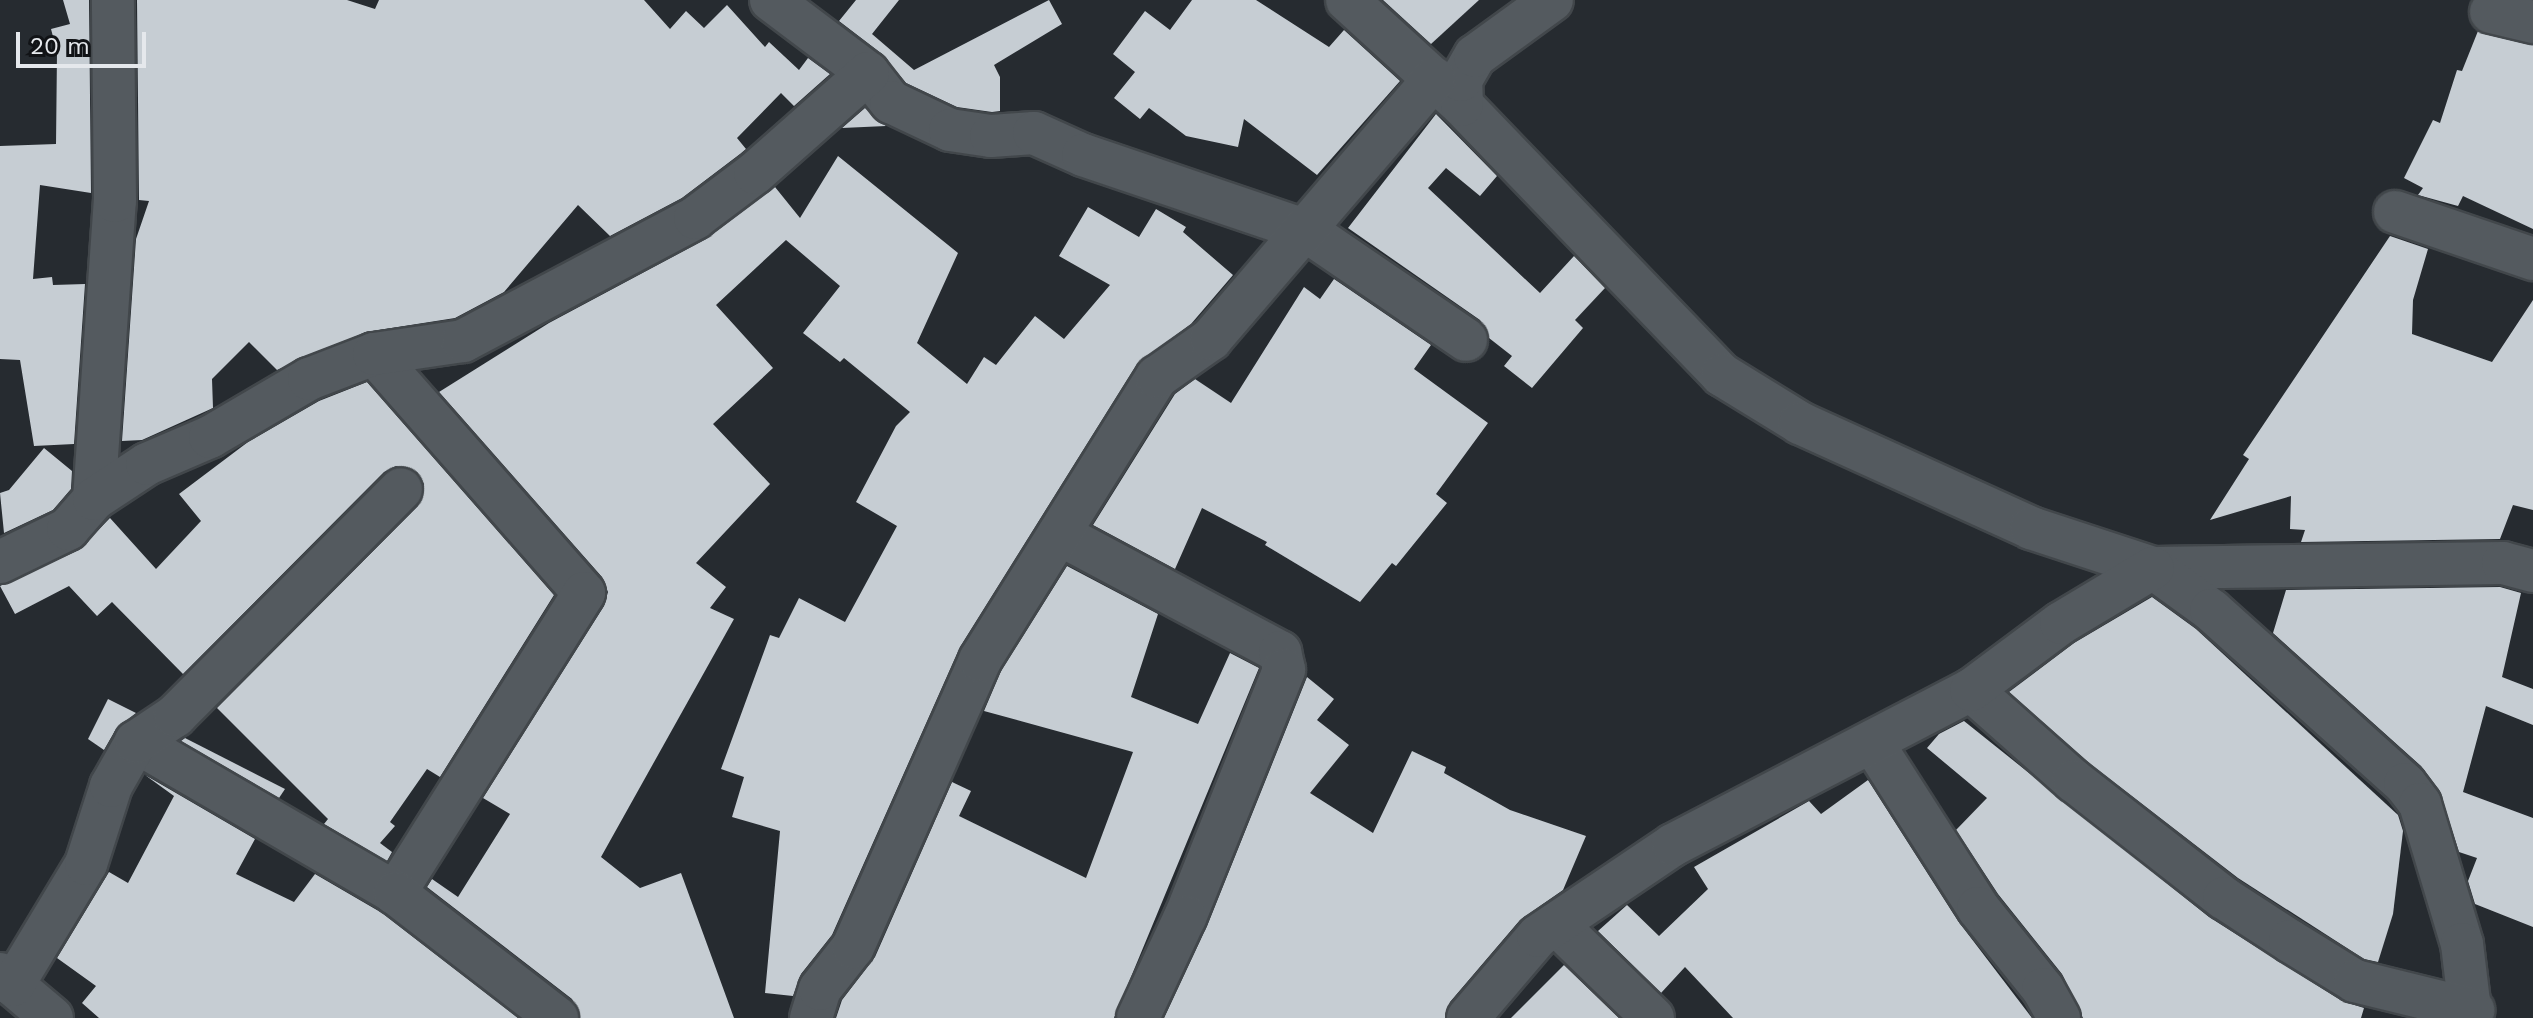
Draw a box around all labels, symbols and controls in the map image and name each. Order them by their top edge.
scale bar [20,16,150,66]
text: 20 m [30,32,90,60]

